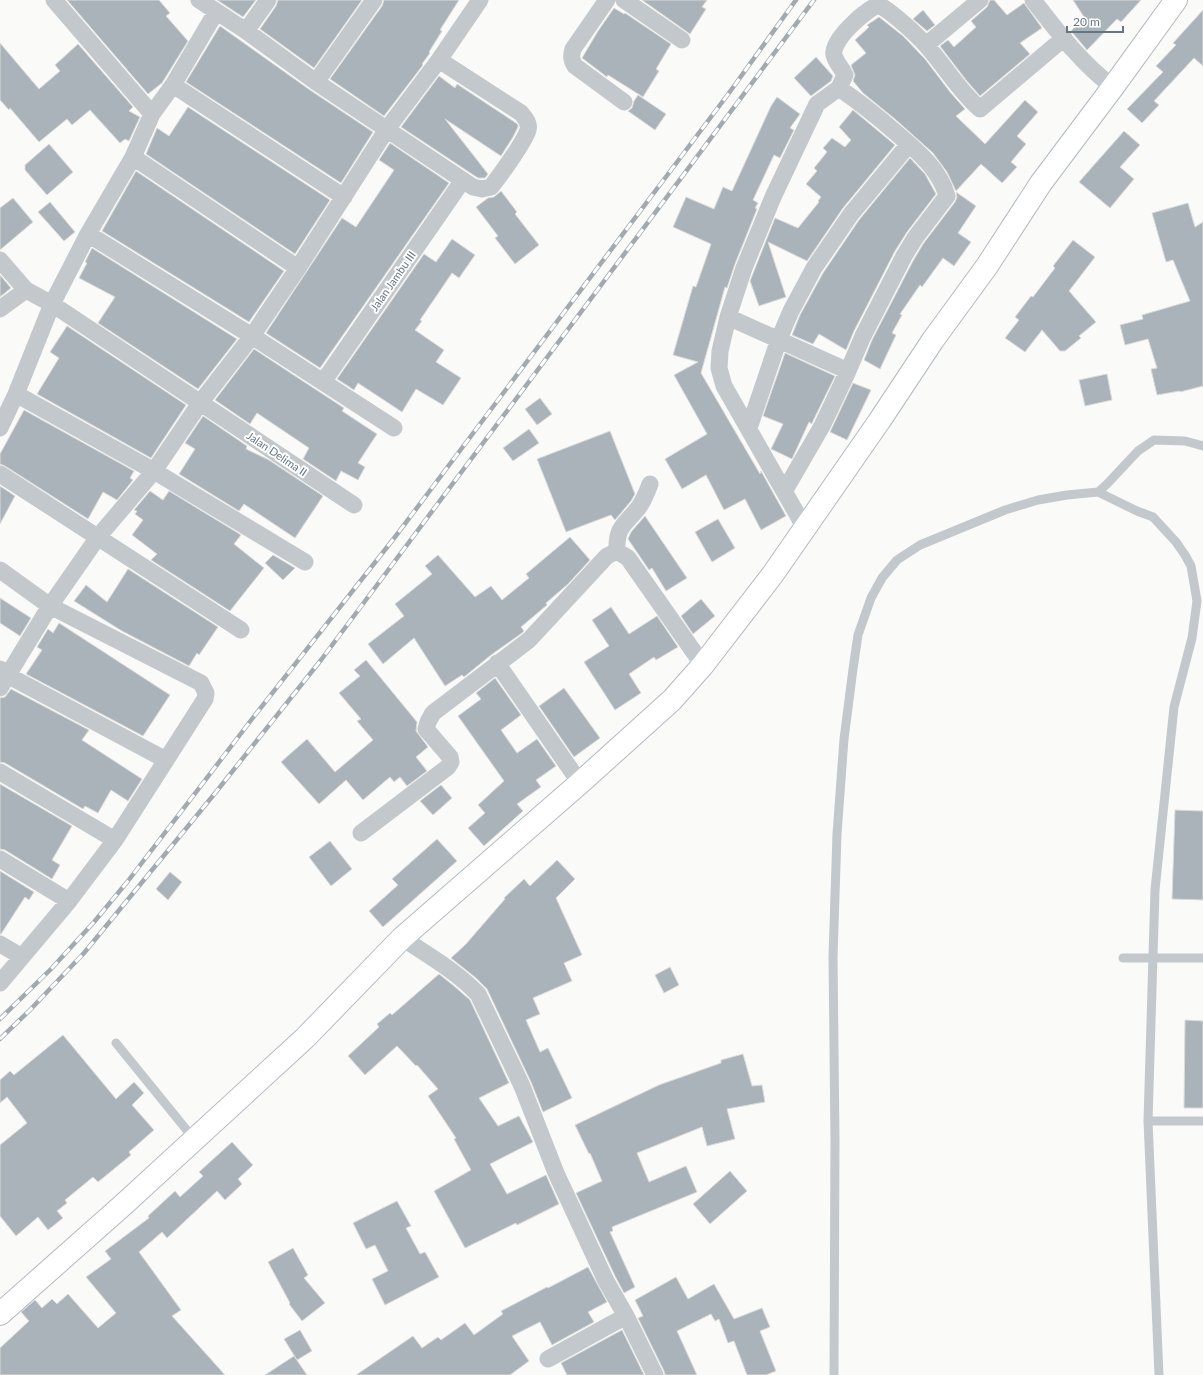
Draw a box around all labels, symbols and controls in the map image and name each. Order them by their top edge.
scale bar [1067,8,1123,34]
text: 20 m [1073,14,1100,29]
street label: Jalan Jambu III [367,248,418,313]
street label: Jalan Delima II [245,429,310,478]

